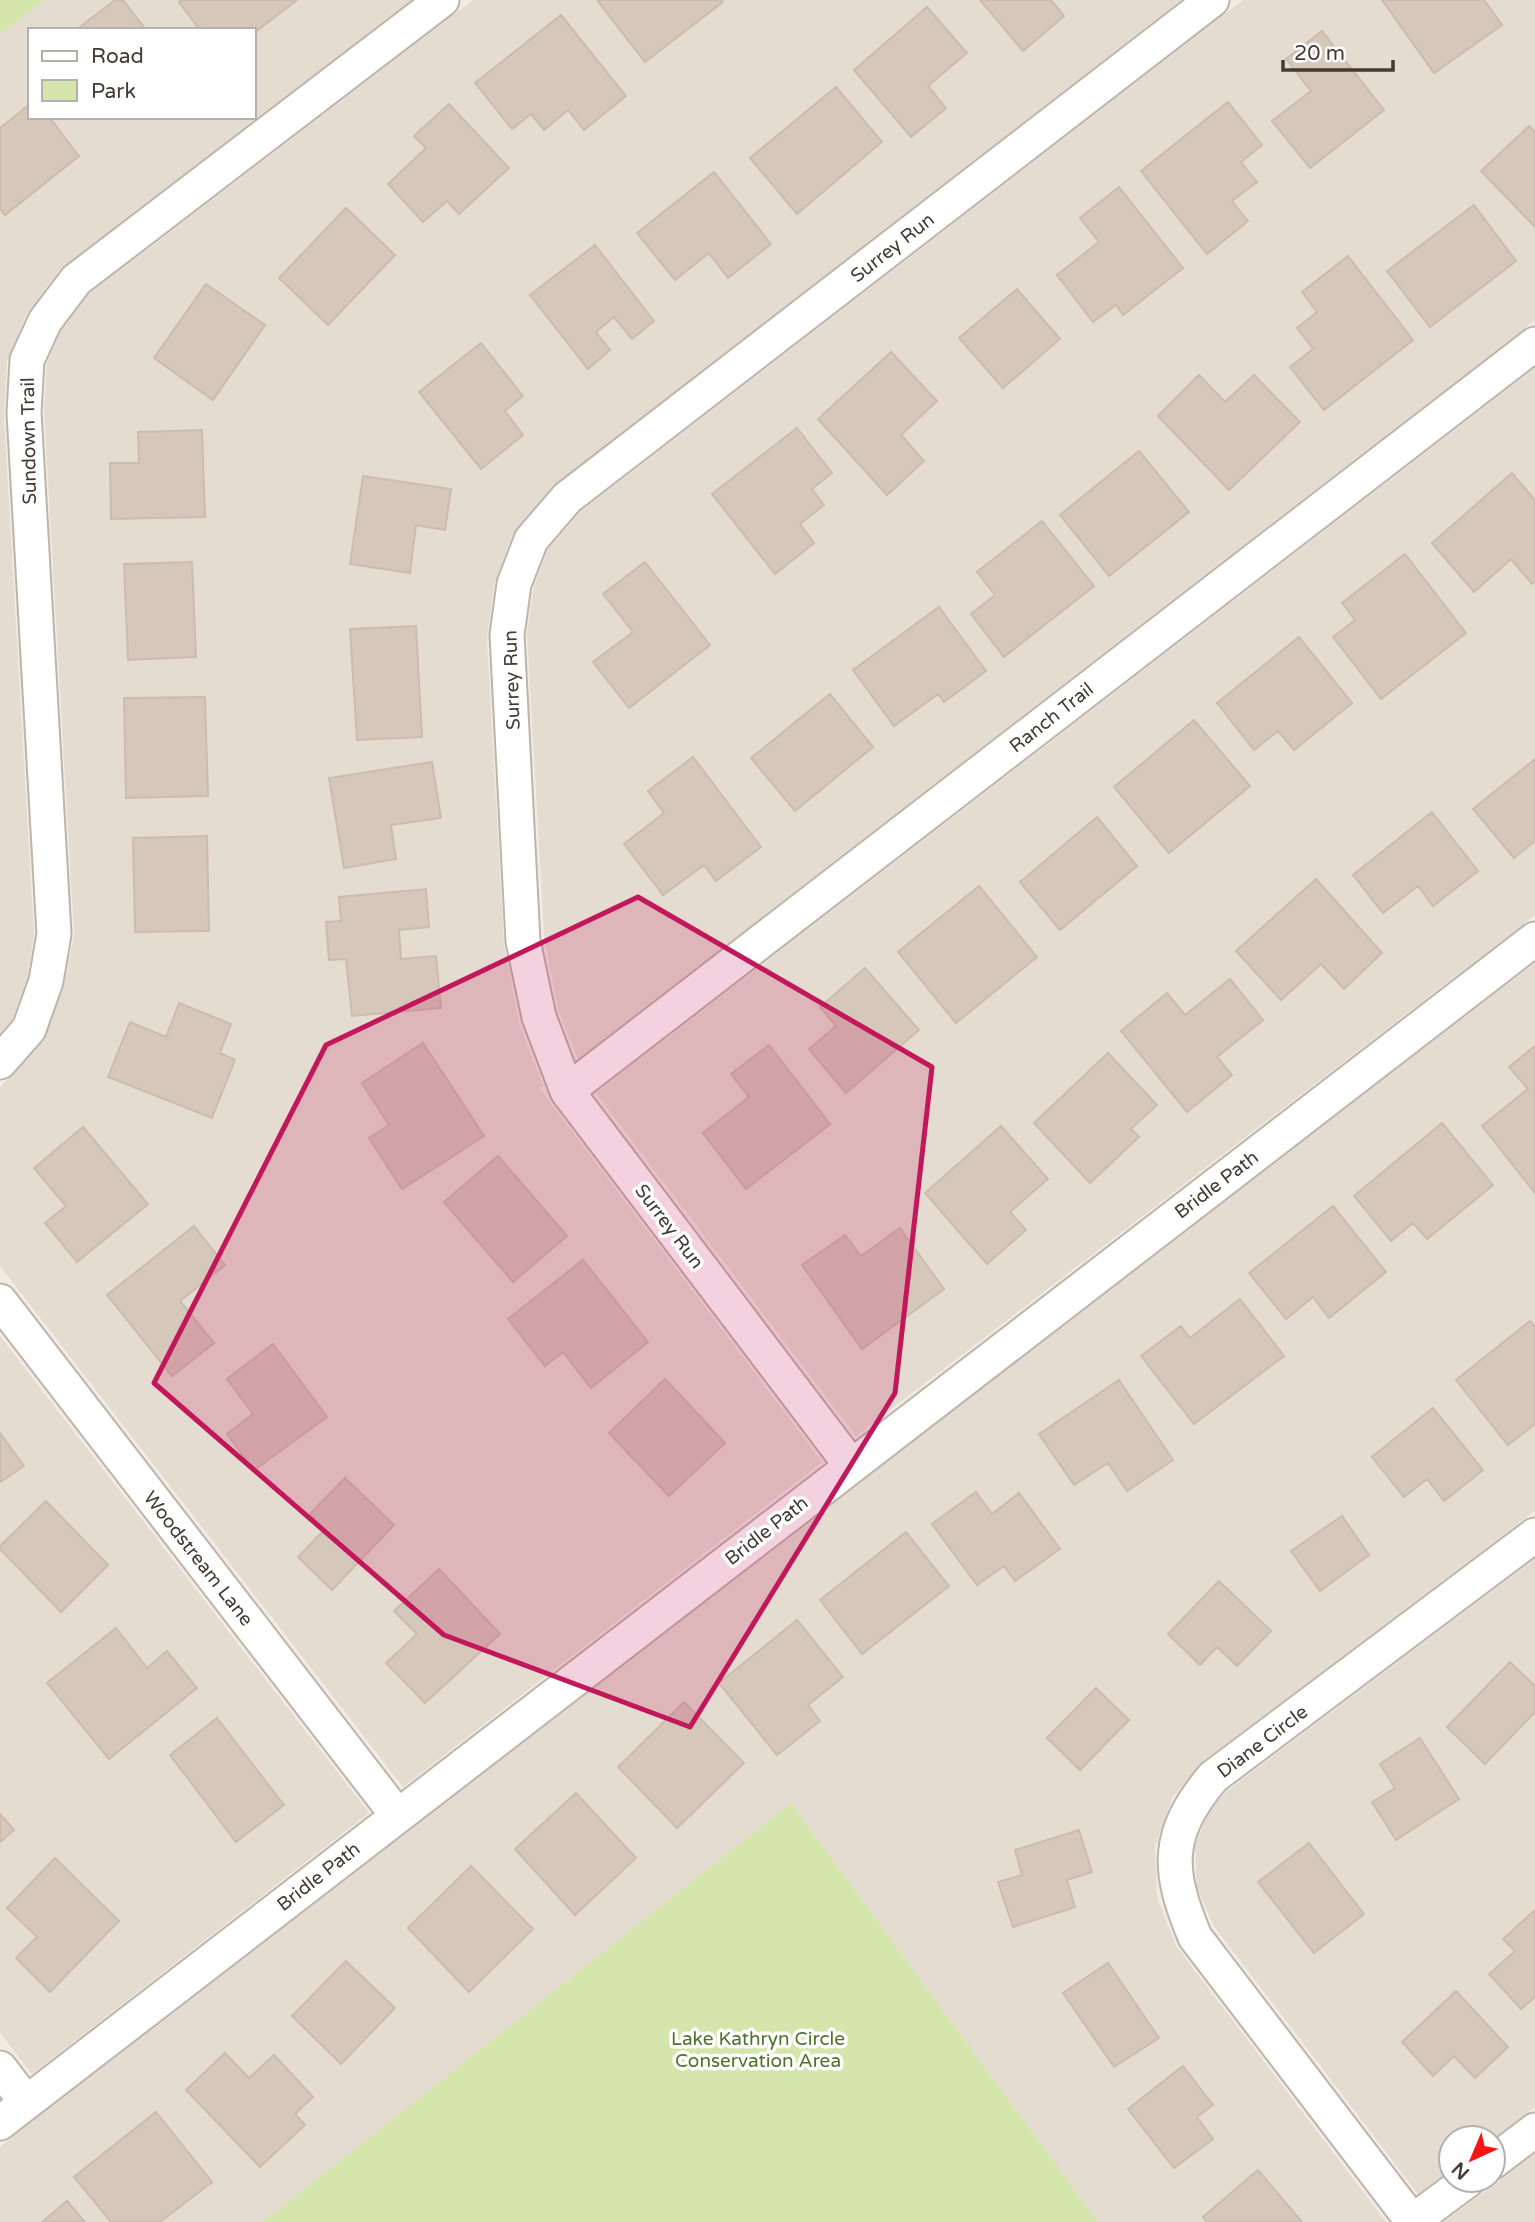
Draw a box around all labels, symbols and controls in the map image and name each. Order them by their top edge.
legend [28,28,256,119]
scale bar [1283,28,1393,72]
text: 20 m [1294,41,1345,66]
text: Road [91,44,144,69]
text: Park [91,79,136,104]
street label: Surrey Run [846,208,939,287]
street label: Sundown Trail [17,377,41,505]
street label: Surrey Run [499,630,525,730]
street label: Ranch Trail [1005,678,1098,757]
street label: Bridle Path [1170,1146,1263,1223]
street label: Surrey Run [630,1180,708,1273]
street label: Woodstream Lane [139,1487,258,1630]
street label: Bridle Path [721,1492,812,1570]
street label: Diane Circle [1213,1701,1312,1783]
street label: Bridle Path [273,1838,364,1916]
park label: Lake Kathryn Circle Conservation Area [671,2028,845,2072]
north arrow [1437,2124,1507,2194]
text: N [1448,2157,1474,2184]

